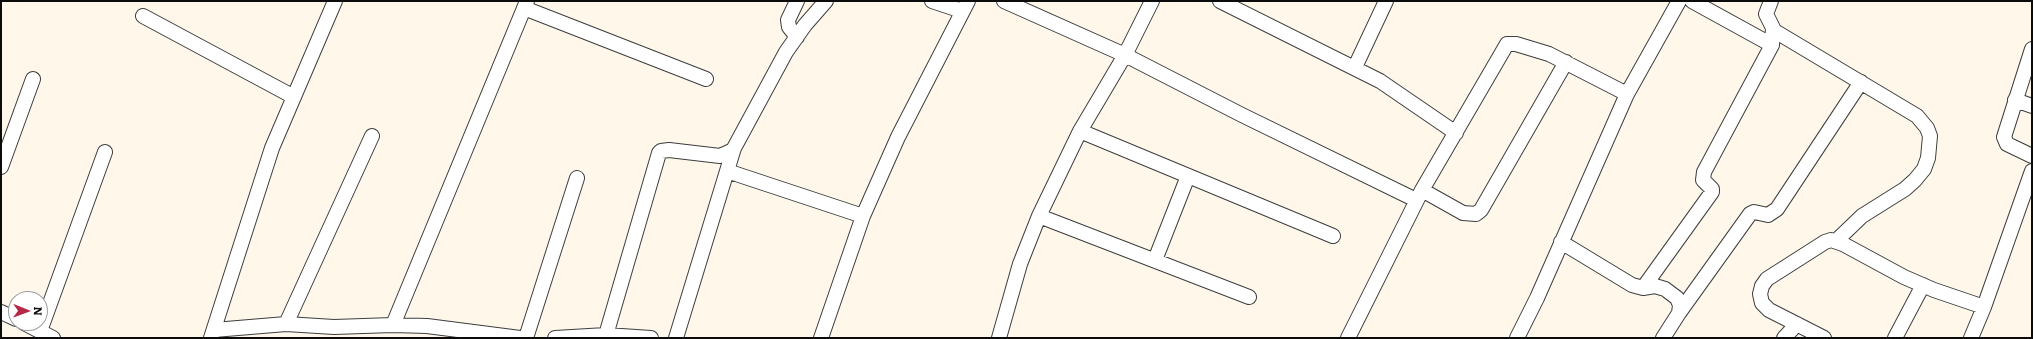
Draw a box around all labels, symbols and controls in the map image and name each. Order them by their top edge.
north arrow [8,291,48,331]
text: N [31,306,47,316]

